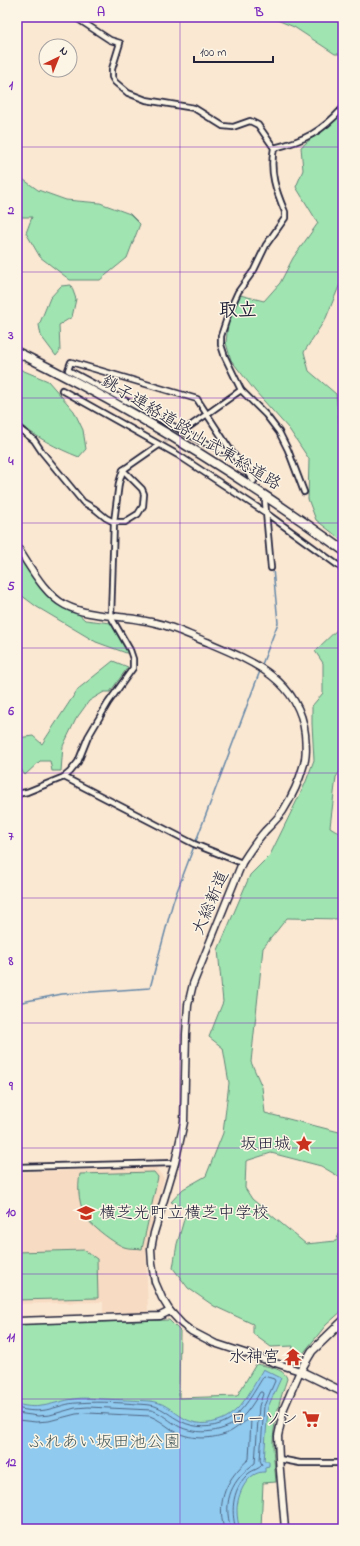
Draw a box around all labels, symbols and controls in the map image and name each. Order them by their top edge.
text: A [97,3,105,22]
text: B [254,3,264,22]
north arrow [38,38,78,78]
scale bar [194,38,273,64]
text: N [56,43,72,60]
text: 100 m [200,44,227,62]
text: 1 [9,76,14,95]
text: 2 [7,201,15,220]
district label: 取立 [219,298,257,325]
text: 3 [7,326,14,345]
street label: 銚子連絡道路;山武東総道路 [96,369,286,497]
text: 4 [7,452,14,471]
text: 5 [7,577,15,596]
text: 6 [7,702,14,721]
text: 7 [8,827,14,846]
street label: 大総新道 [186,867,236,939]
text: 8 [8,952,14,971]
text: 9 [8,1077,14,1096]
place label: 坂田城 [240,1132,291,1157]
place icon: 坂田城 [294,1134,314,1154]
place label: 横芝光町立横芝中学校 [99,1201,269,1226]
text: 10 [6,1203,16,1222]
school or university icon: 横芝光町立横芝中学校 [76,1203,96,1223]
text: 11 [7,1328,16,1347]
place label: 水神宮 [229,1345,280,1370]
temple icon: 水神宮 [283,1347,303,1367]
place label: ローソン [230,1407,298,1432]
supermarket icon: ローソン [301,1409,321,1429]
park label: ふれあい坂田池公園 [28,1430,181,1455]
text: 12 [6,1453,17,1472]

